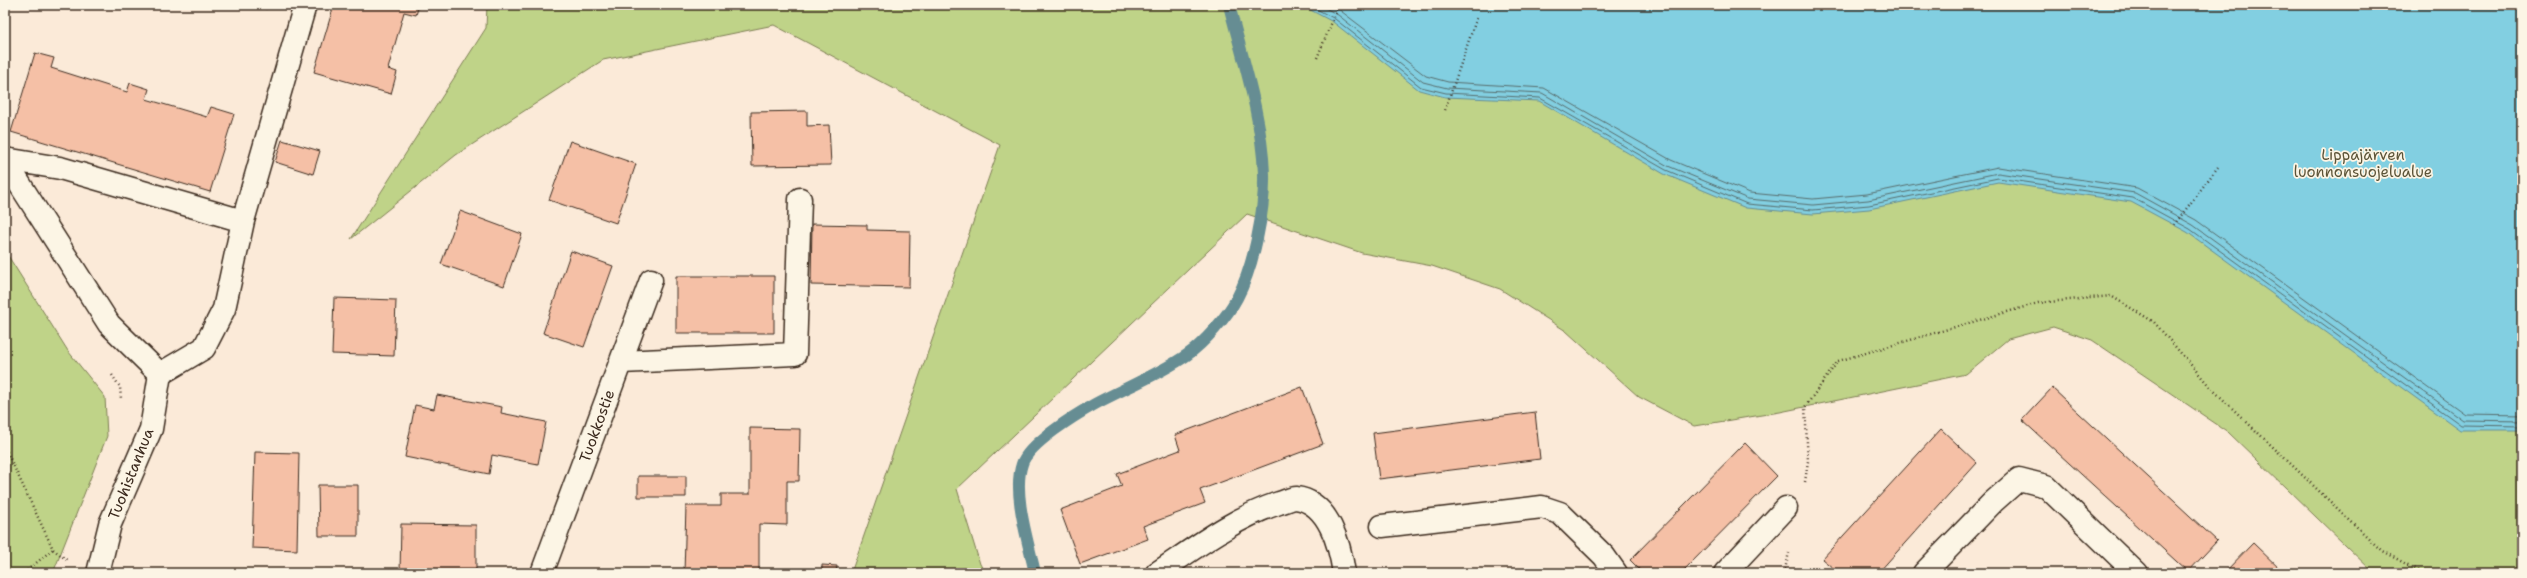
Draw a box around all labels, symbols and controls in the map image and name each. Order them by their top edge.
park label: Lippajärven luonnonsuojelualue [2294,145,2432,182]
street label: Tuokkostie [575,387,619,465]
street label: Tuohistanhua [104,425,159,523]

